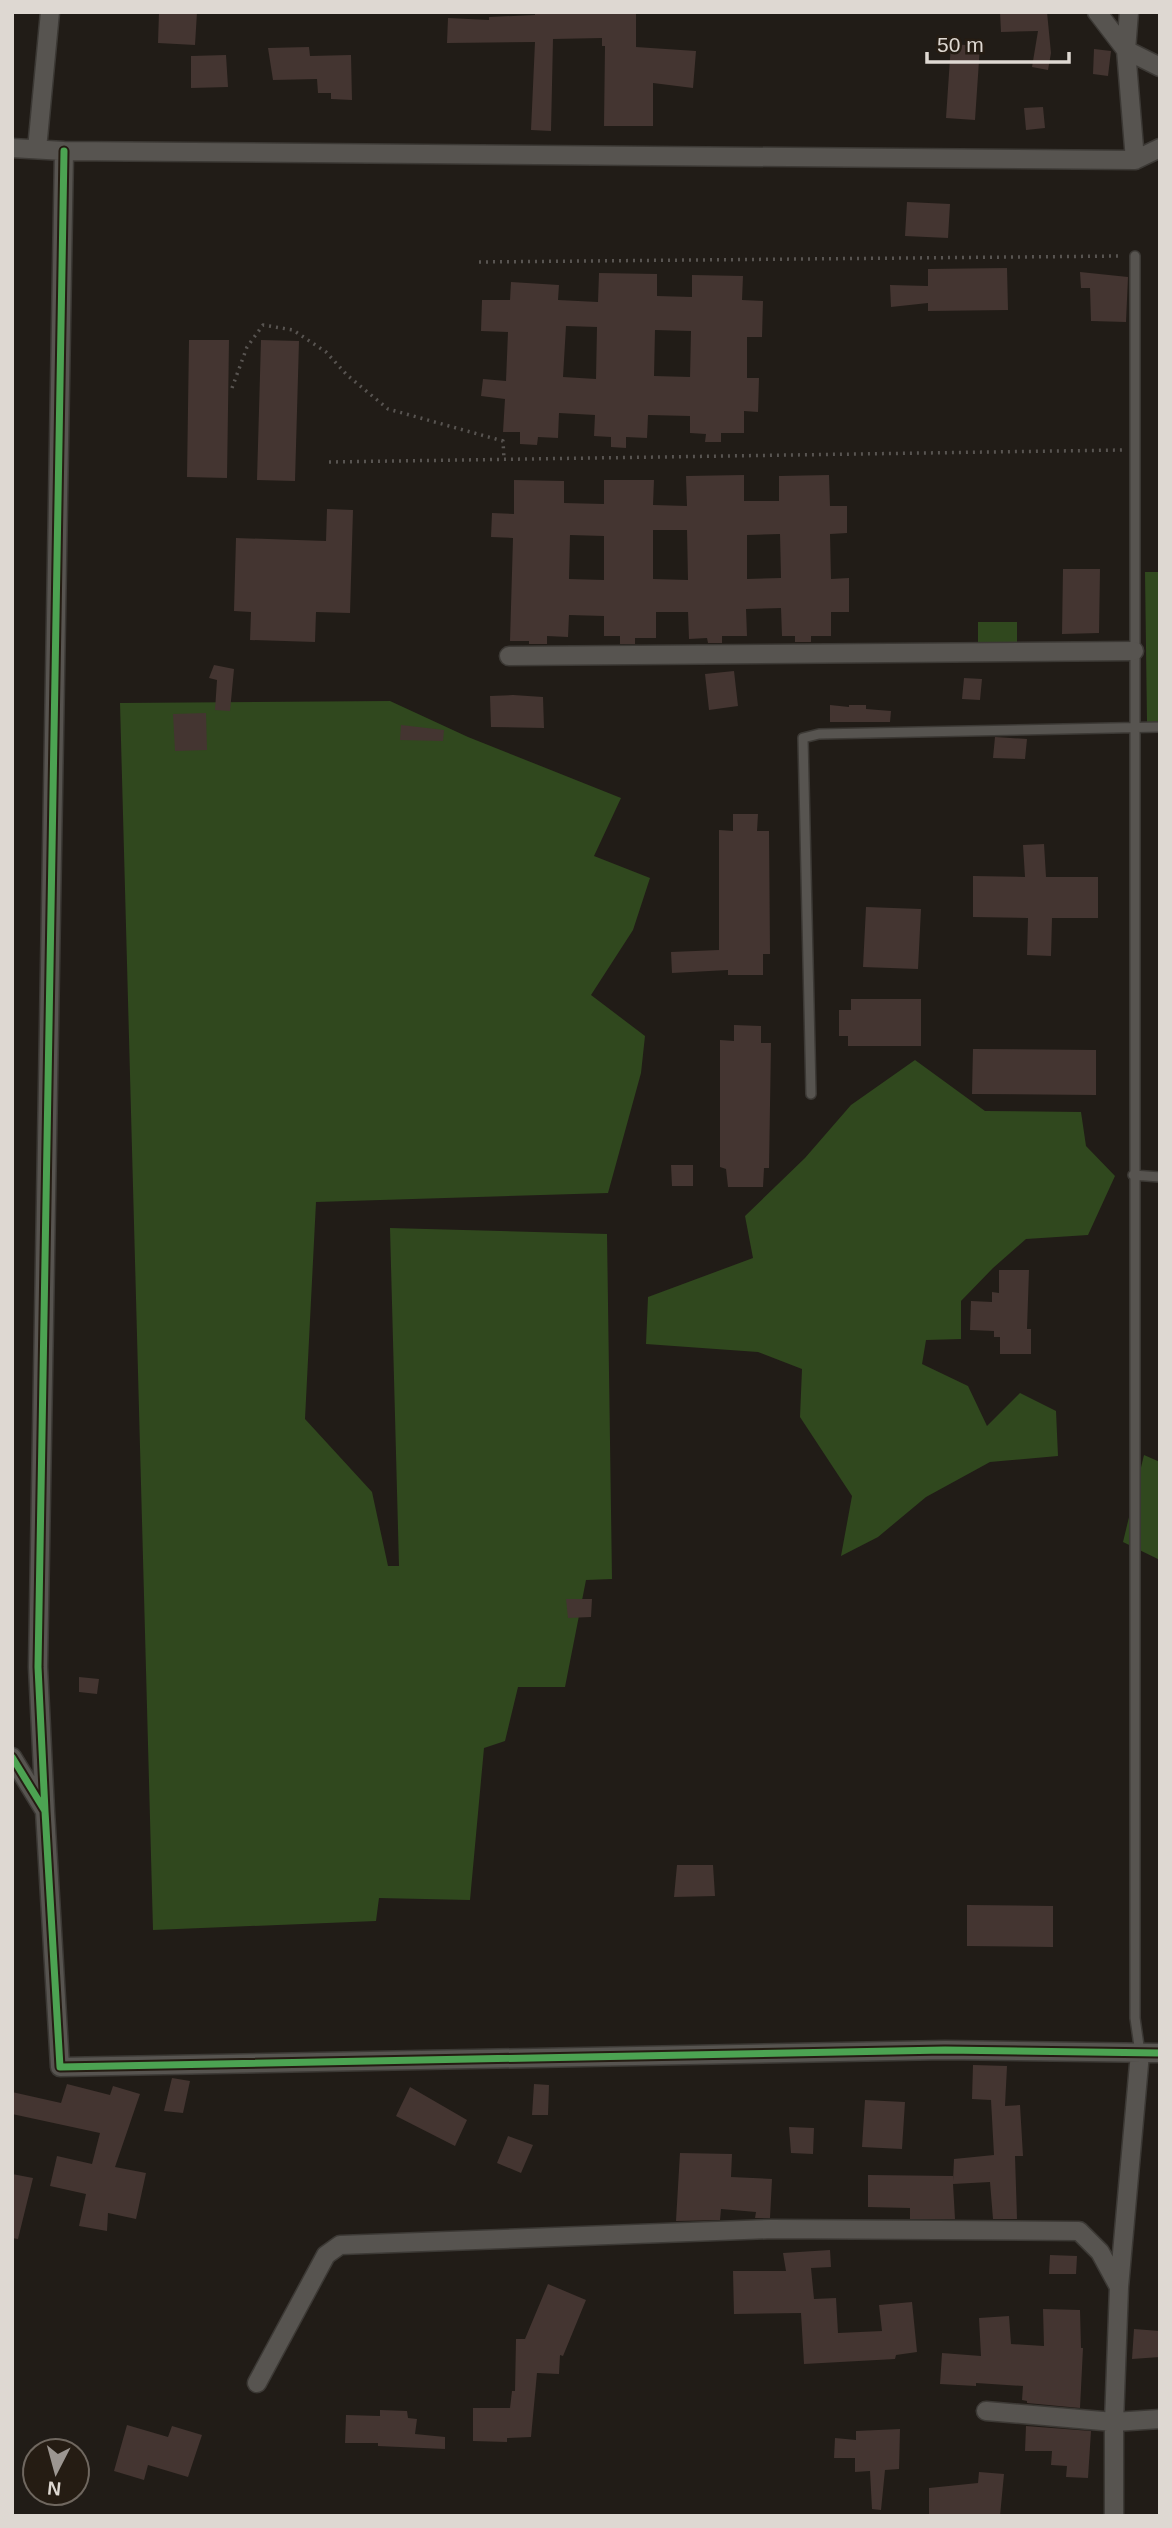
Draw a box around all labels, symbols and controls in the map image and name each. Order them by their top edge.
scale bar [927,21,1069,65]
text: 50 m [937,33,984,56]
north arrow [21,2437,91,2507]
text: N [46,2477,62,2500]

